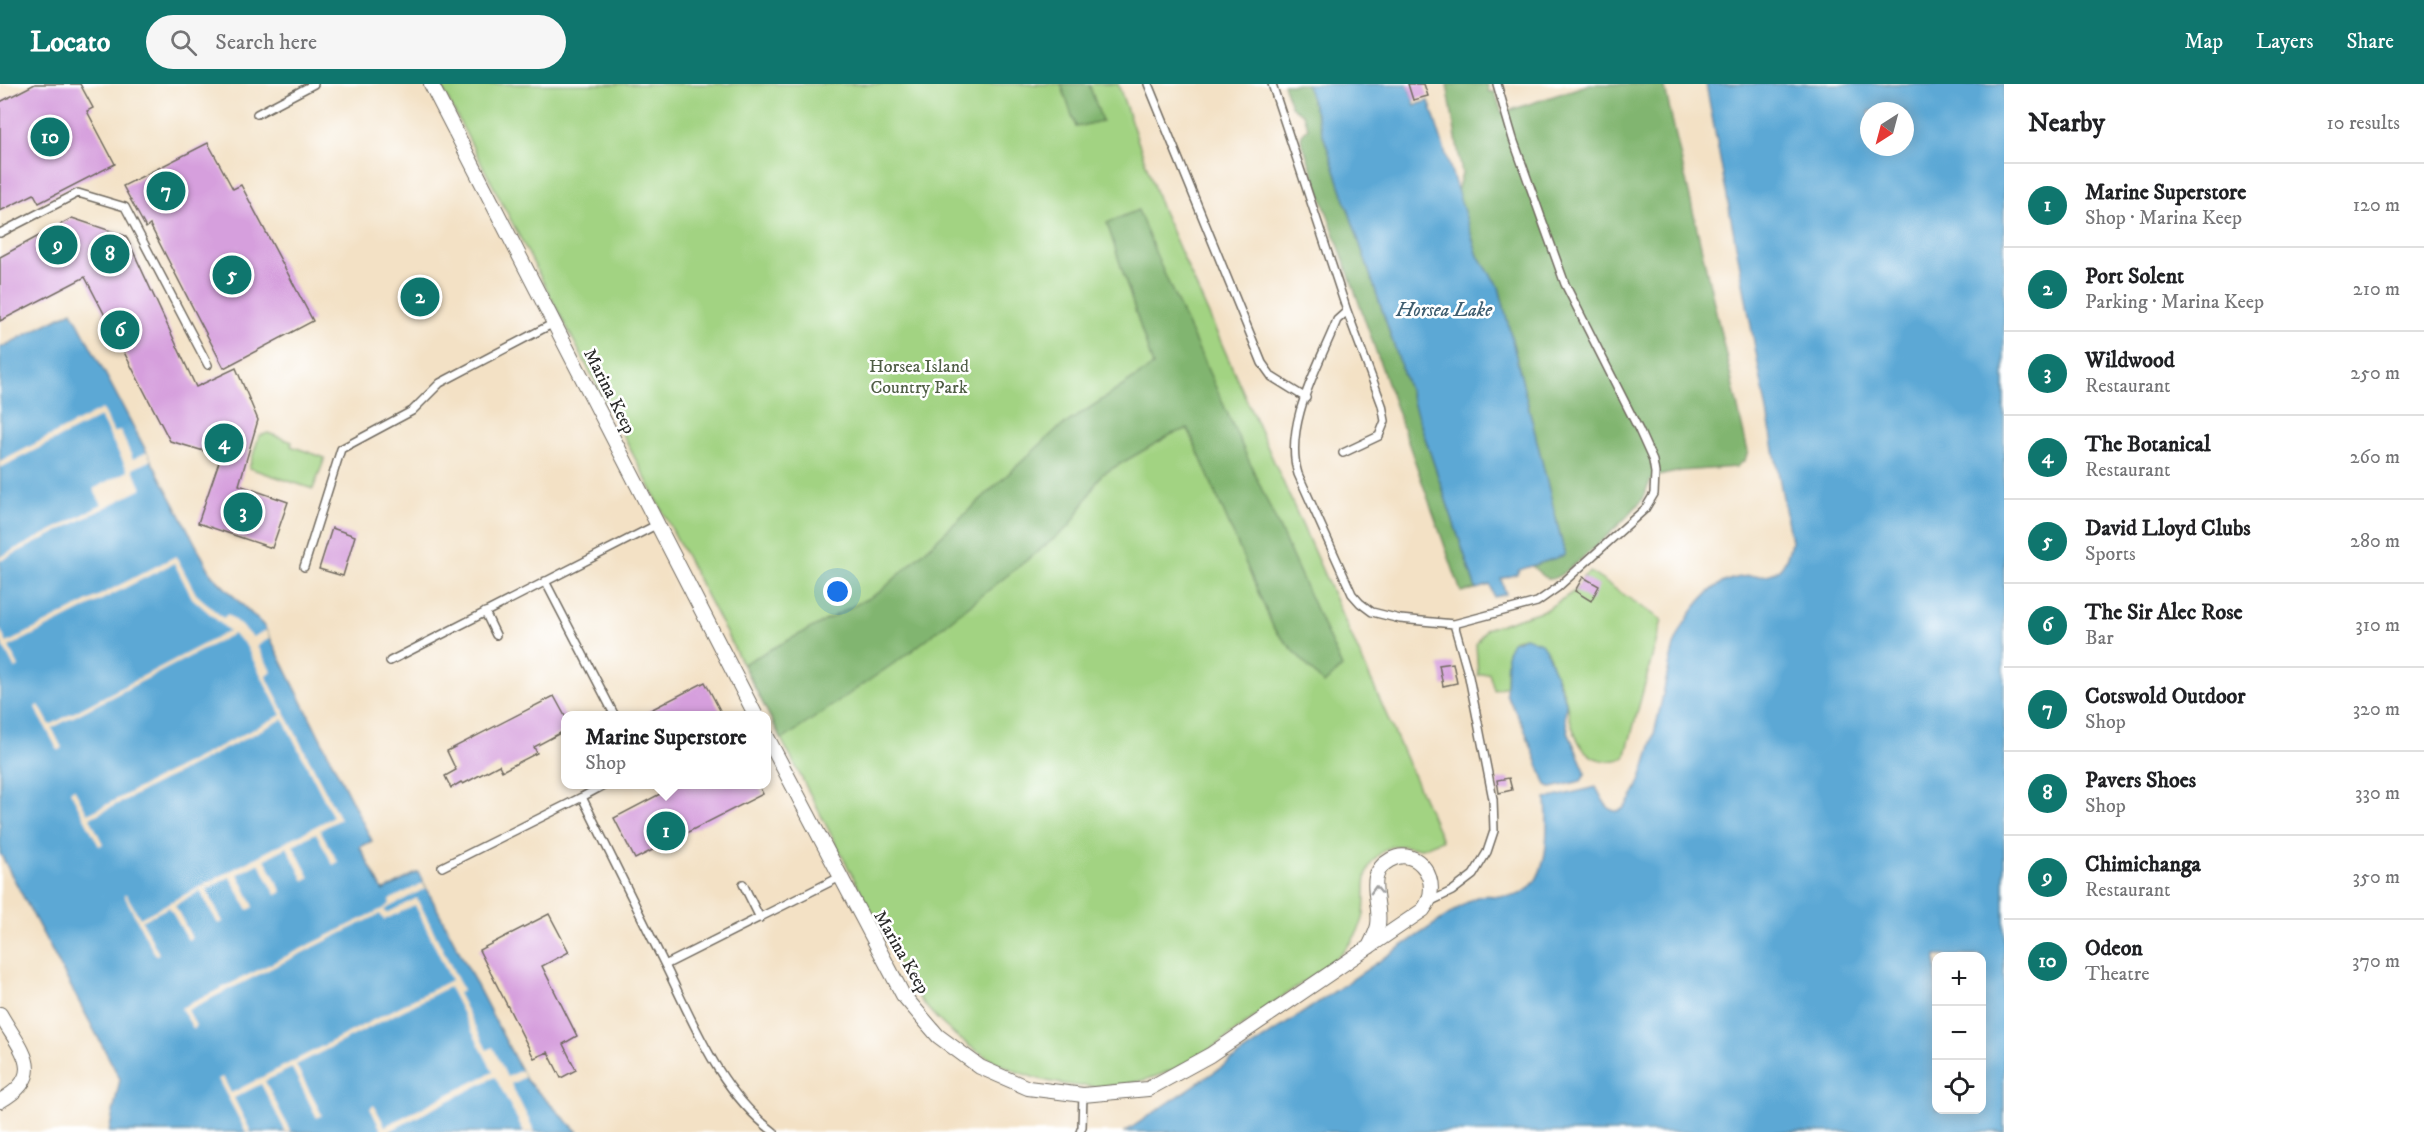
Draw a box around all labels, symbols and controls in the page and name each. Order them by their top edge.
search box [146,15,566,69]
text: Locato [30,25,110,60]
icon: search [167,26,200,59]
text: Search here [215,29,317,56]
text: Map [2184,29,2223,55]
text: Layers [2256,29,2314,55]
text: Share [2347,29,2394,55]
north arrow [1860,102,1914,156]
text: Nearby [2028,107,2105,140]
text: 10 results [2327,111,2400,136]
pin: 10 [31,115,70,160]
pin: 7 [146,168,186,214]
text: Marine Superstore [2085,179,2246,206]
text: 1 [2044,193,2051,218]
text: 120 m [2353,193,2400,218]
text: Shop · Marina Keep [2085,206,2242,231]
pin: 9 [38,222,78,268]
pin: 8 [90,232,130,276]
pin: 5 [212,252,252,297]
text: Port Solent [2085,263,2184,290]
pin: 2 [400,274,440,320]
text: 2 [2043,277,2052,302]
text: 210 m [2353,277,2400,302]
text: Parking · Marina Keep [2085,290,2264,315]
water label: Horsea Lake [1395,298,1493,323]
pin: 6 [100,308,140,352]
street label: Marina Keep [578,345,640,438]
text: Wildwood [2085,347,2175,374]
park label: Horsea Island Country Park [869,356,969,399]
text: 3 [2044,361,2051,386]
text: 250 m [2350,361,2400,386]
text: Restaurant [2085,374,2170,399]
pin: 4 [204,420,244,466]
text: The Botanical [2085,431,2211,458]
text: 4 [2042,445,2053,470]
text: 260 m [2350,445,2400,470]
text: Restaurant [2085,458,2170,483]
pin: 3 [224,490,262,534]
text: David Lloyd Clubs [2085,515,2251,542]
text: 5 [2043,529,2052,554]
text: 280 m [2350,529,2400,554]
text: Sports [2085,542,2136,567]
your location [823,577,852,606]
text: The Sir Alec Rose [2085,599,2243,626]
text: 6 [2042,613,2053,638]
text: 310 m [2355,613,2400,638]
text: Bar [2085,626,2114,651]
text: Cotswold Outdoor [2085,683,2245,710]
text: 7 [2042,697,2053,722]
text: 320 m [2353,697,2400,722]
text: Shop [2085,710,2126,735]
popup [561,711,771,789]
text: Marine Superstore [585,724,747,751]
text: Shop [585,751,626,776]
text: Pavers Shoes [2085,767,2196,794]
text: 8 [2042,781,2053,806]
text: 330 m [2355,781,2400,806]
text: Shop [2085,794,2126,819]
pin: 1 [646,808,686,854]
text: Chimichanga [2085,851,2201,878]
text: 9 [2043,865,2052,890]
text: 350 m [2353,865,2400,890]
text: Restaurant [2085,878,2170,903]
one-way arrow [1369,886,1382,895]
street label: Marina Keep [868,907,934,998]
text: Odeon [2085,935,2143,962]
text: 10 [2038,949,2057,974]
text: 370 m [2352,949,2400,974]
map controls [1932,952,1986,1114]
button: + [1932,952,1986,1006]
text: Theatre [2085,962,2149,987]
button: − [1932,1006,1986,1060]
button: locate [1932,1060,1986,1114]

